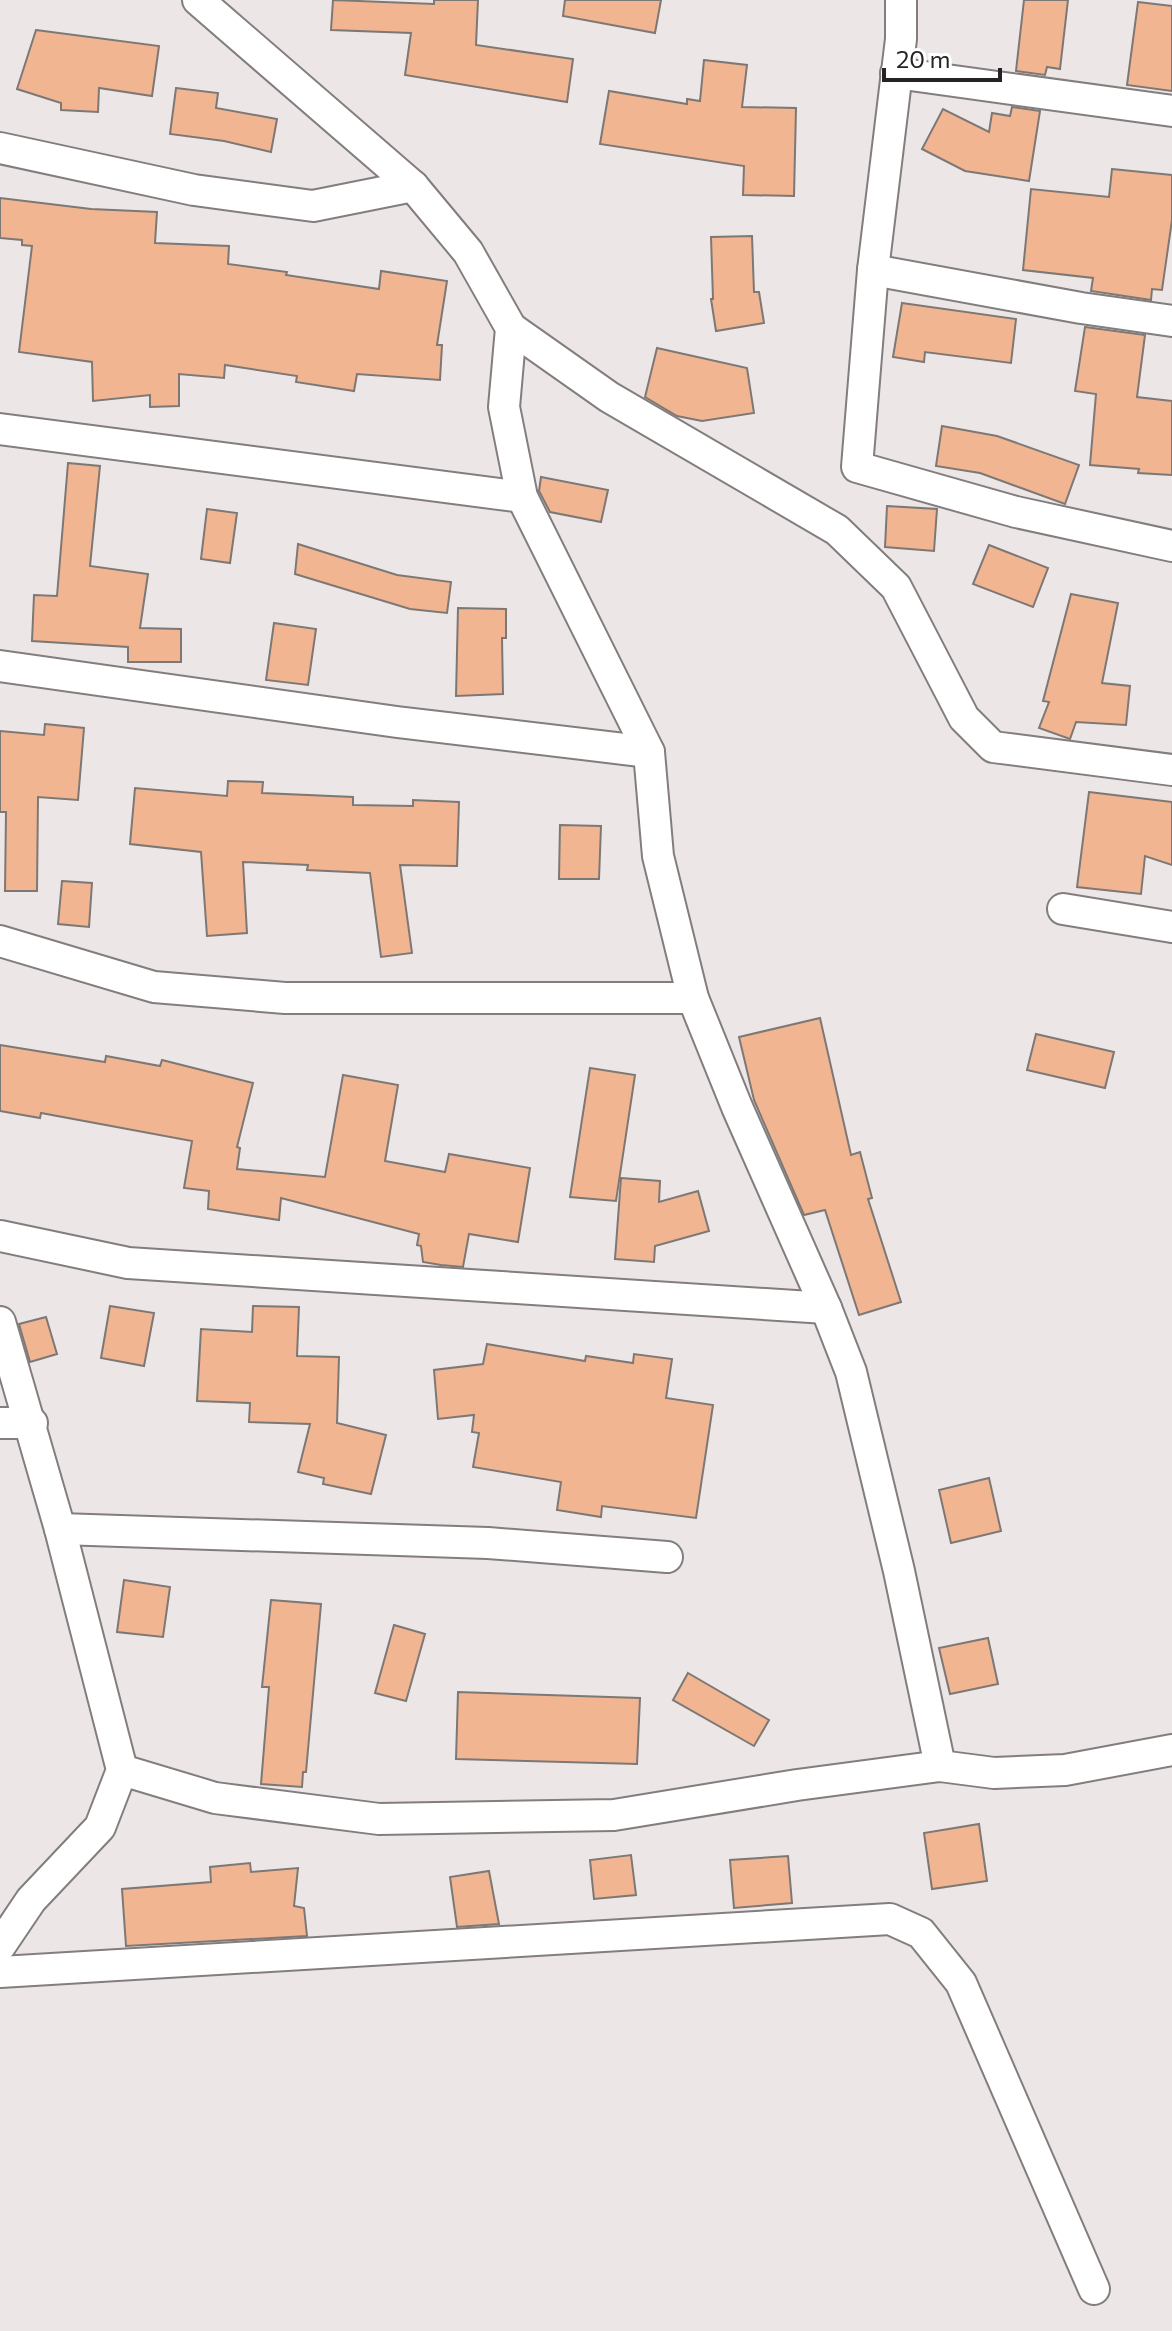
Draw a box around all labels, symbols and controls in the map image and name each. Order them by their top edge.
scale bar [884,32,1000,82]
text: 20 m [896,44,950,73]

